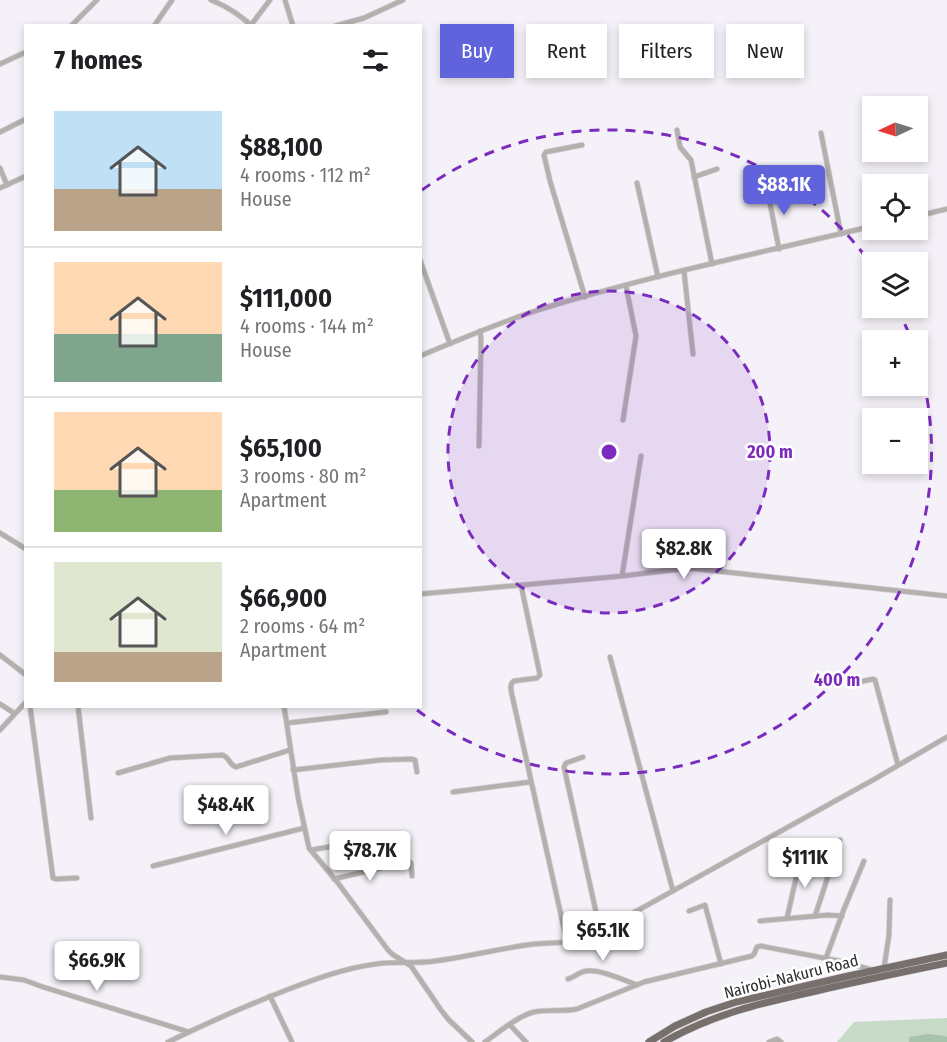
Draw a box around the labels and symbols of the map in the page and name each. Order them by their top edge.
north arrow [862,96,928,162]
pin: $88.1K [735,165,833,216]
text: 200 m [746,441,793,463]
centre of rings [599,442,619,462]
pin: $82.8K [635,529,733,580]
text: 400 m [814,669,860,691]
pin: $48.4K [177,785,275,836]
pin: $78.7K [321,831,419,882]
pin: $111K [763,838,847,889]
pin: $65.1K [554,911,652,962]
pin: $66.9K [48,941,146,992]
street label: Nairobi-Nakuru Road [722,951,860,1002]

